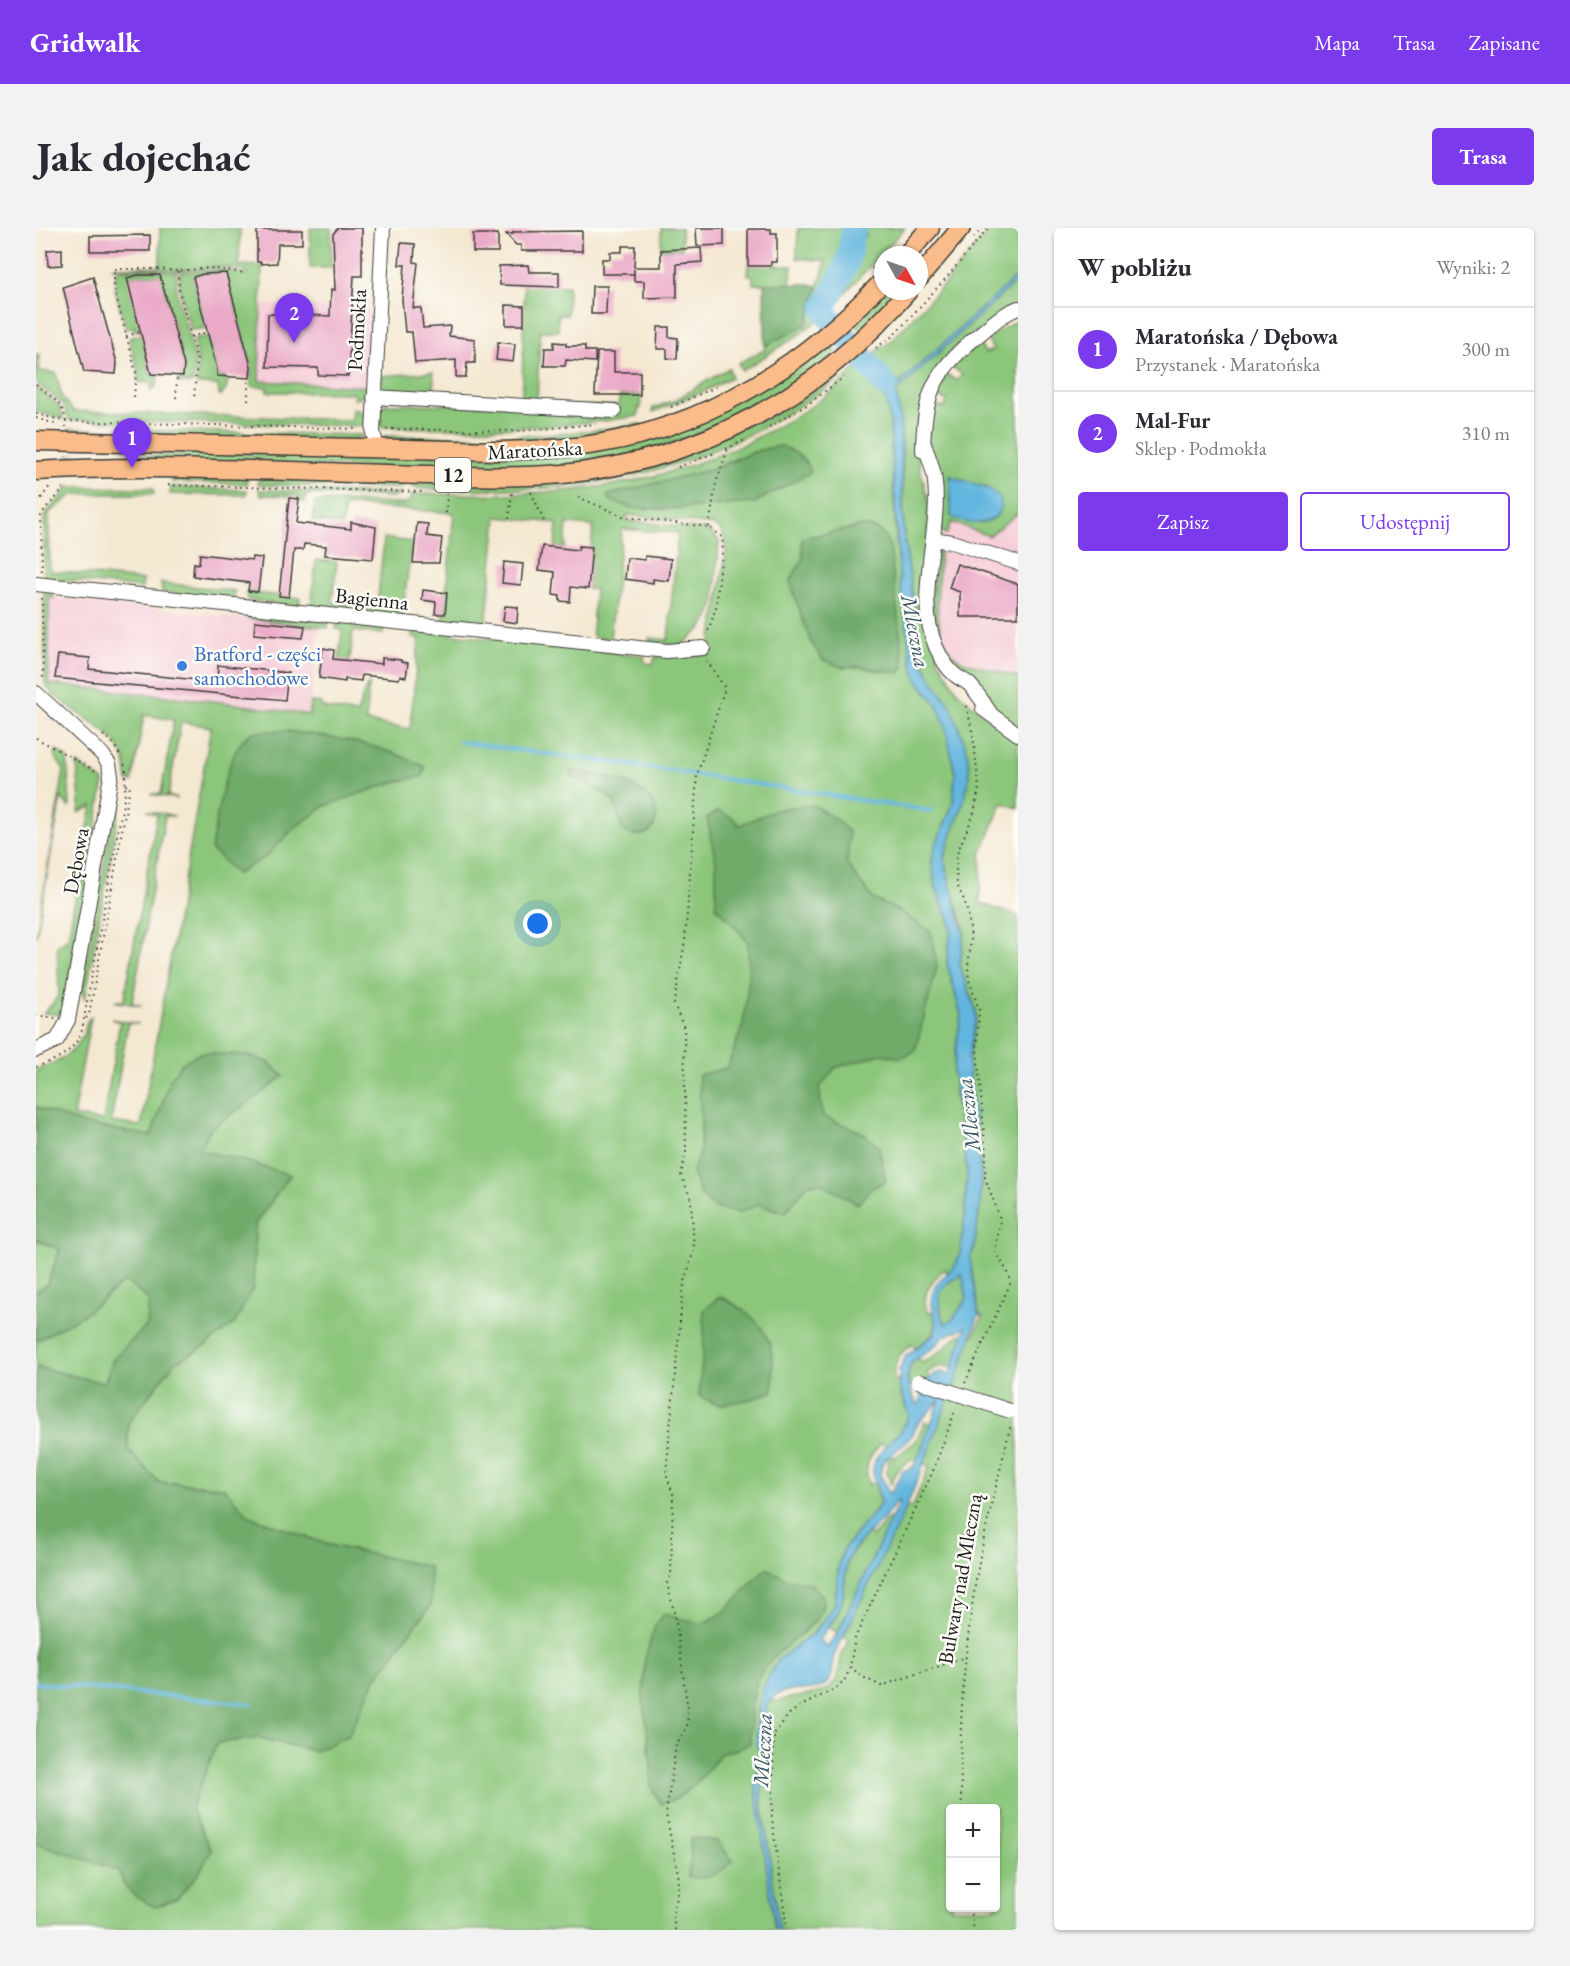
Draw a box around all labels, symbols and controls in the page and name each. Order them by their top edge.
text: Gridwalk [30,24,141,60]
text: Mapa [1314,29,1360,56]
text: Trasa [1393,29,1435,56]
text: Zapisane [1468,29,1540,56]
button: Trasa [1432,128,1534,185]
text: Jak dojechać [36,129,250,184]
north arrow [874,246,928,300]
text: W pobliżu [1078,250,1192,284]
text: Wyniki: 2 [1437,254,1510,280]
street label: Podmokła [341,288,372,372]
pin: 2 [274,294,314,343]
text: Maratońska / Dębowa [1135,322,1338,351]
text: 1 [1092,336,1103,362]
text: 300 m [1462,336,1510,362]
text: Przystanek · Maratońska [1135,351,1320,377]
text: Mal-Fur [1135,406,1210,435]
pin: 1 [112,418,152,468]
text: 2 [1092,420,1103,446]
text: 310 m [1462,420,1510,446]
street label: Maratońska [487,433,584,465]
text: Sklep · Podmokła [1135,435,1267,461]
road number: 12 [435,458,471,492]
button: Zapisz [1078,492,1288,551]
button: Udostępnij [1300,492,1510,551]
street label: Bagienna [334,581,411,616]
water label: Mleczna [894,590,937,670]
place label: Bratford - części samochodowe [194,640,321,691]
marker: Bratford - części samochodowe [175,659,189,673]
street label: Dębowa [56,825,95,896]
your location [523,909,552,938]
water label: Mleczna [950,1077,988,1155]
street label: Bulwary nad Mleczną [931,1491,988,1666]
water label: Mleczna [746,1712,779,1790]
map controls [946,1804,1000,1912]
button: + [946,1804,1000,1858]
button: − [946,1858,1000,1912]

